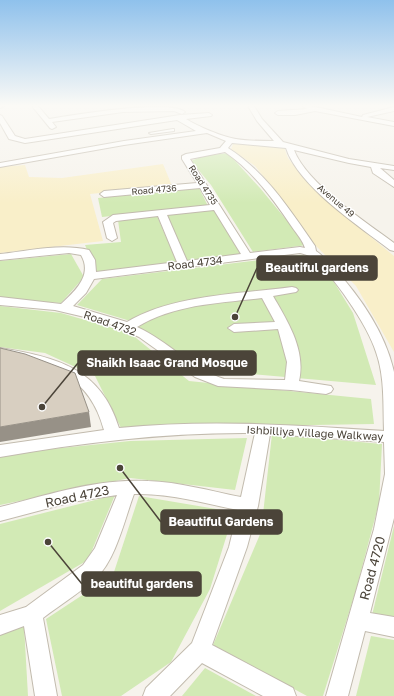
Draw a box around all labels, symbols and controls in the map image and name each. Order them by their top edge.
street label: Road 4735 [187,163,220,207]
street label: Road 4736 [131,182,177,197]
street label: Avenue 49 [316,182,357,219]
street label: Road 4734 [167,253,224,272]
callout: Beautiful gardens [257,256,377,280]
text: Beautiful gardens [265,260,369,275]
street label: Road 4732 [82,307,138,338]
callout: Shaikh Isaac Grand Mosque [78,351,256,375]
text: Shaikh Isaac Grand Mosque [86,355,248,370]
street label: Ishbilliya Village Walkway [246,422,384,443]
street label: Road 4723 [44,481,110,511]
callout: Beautiful Gardens [161,510,282,534]
text: Beautiful Gardens [169,514,274,529]
street label: Road 4720 [356,534,388,602]
callout: beautiful gardens [82,572,201,596]
text: beautiful gardens [91,576,194,591]

